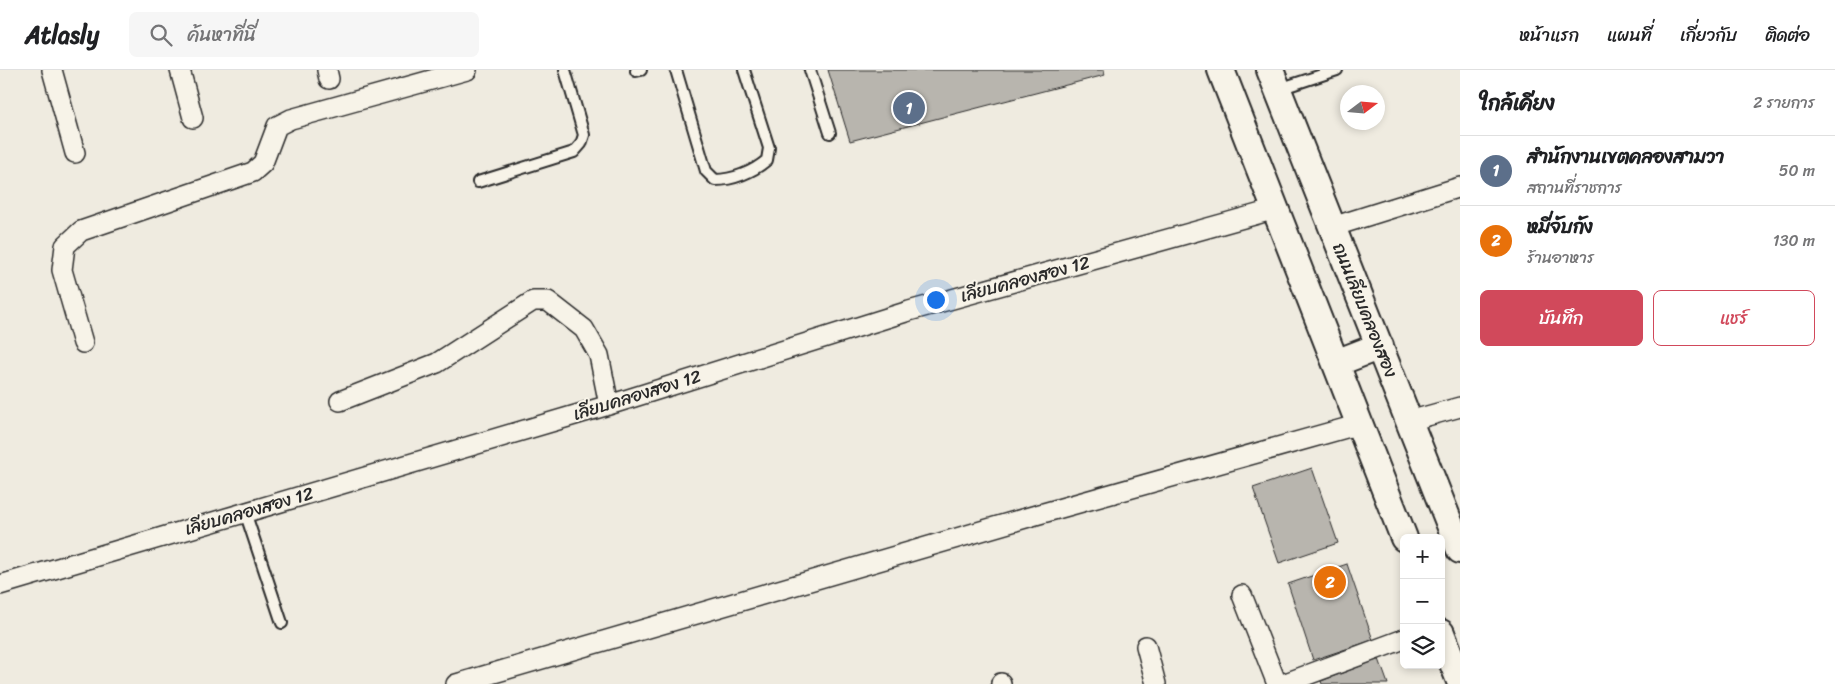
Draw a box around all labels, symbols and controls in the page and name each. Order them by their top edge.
search box [129,12,479,57]
text: Atlasly [25,14,99,56]
text: ค้นหาที่นี่ [187,18,256,51]
text: หน้าแรก [1519,19,1579,51]
text: แผนที่ [1607,19,1652,51]
text: เกี่ยวกับ [1680,19,1737,51]
text: ติดต่อ [1765,19,1810,51]
icon: search [147,21,175,49]
text: ใกล้เคียง [1480,84,1555,122]
north arrow [1340,85,1385,130]
text: 2 รายการ [1753,88,1815,117]
pin: 1 [893,89,925,127]
text: สำนักงานเขตคลองสามวา [1527,140,1724,173]
text: 1 [1493,156,1499,185]
text: 50 m [1779,156,1815,185]
text: สถานที่ราชการ [1527,173,1622,202]
text: หมี่จับกัง [1527,210,1593,243]
text: 2 [1491,226,1501,255]
text: 130 m [1773,226,1815,255]
street label: ถนนเลียบคลองสอง [1323,237,1407,383]
text: ร้านอาหาร [1527,243,1594,272]
street label: เลียบคลองสอง 12 [957,246,1093,312]
your location [923,287,949,313]
button: บันทึก [1480,290,1643,346]
button: แชร์ [1653,290,1815,346]
street label: เลียบคลองสอง 12 [569,360,705,430]
street label: เลียบคลองสอง 12 [181,477,317,545]
map controls [1400,534,1445,669]
button: + [1400,534,1445,579]
pin: 2 [1314,563,1346,601]
button: − [1400,579,1445,624]
button: layers [1400,624,1445,669]

